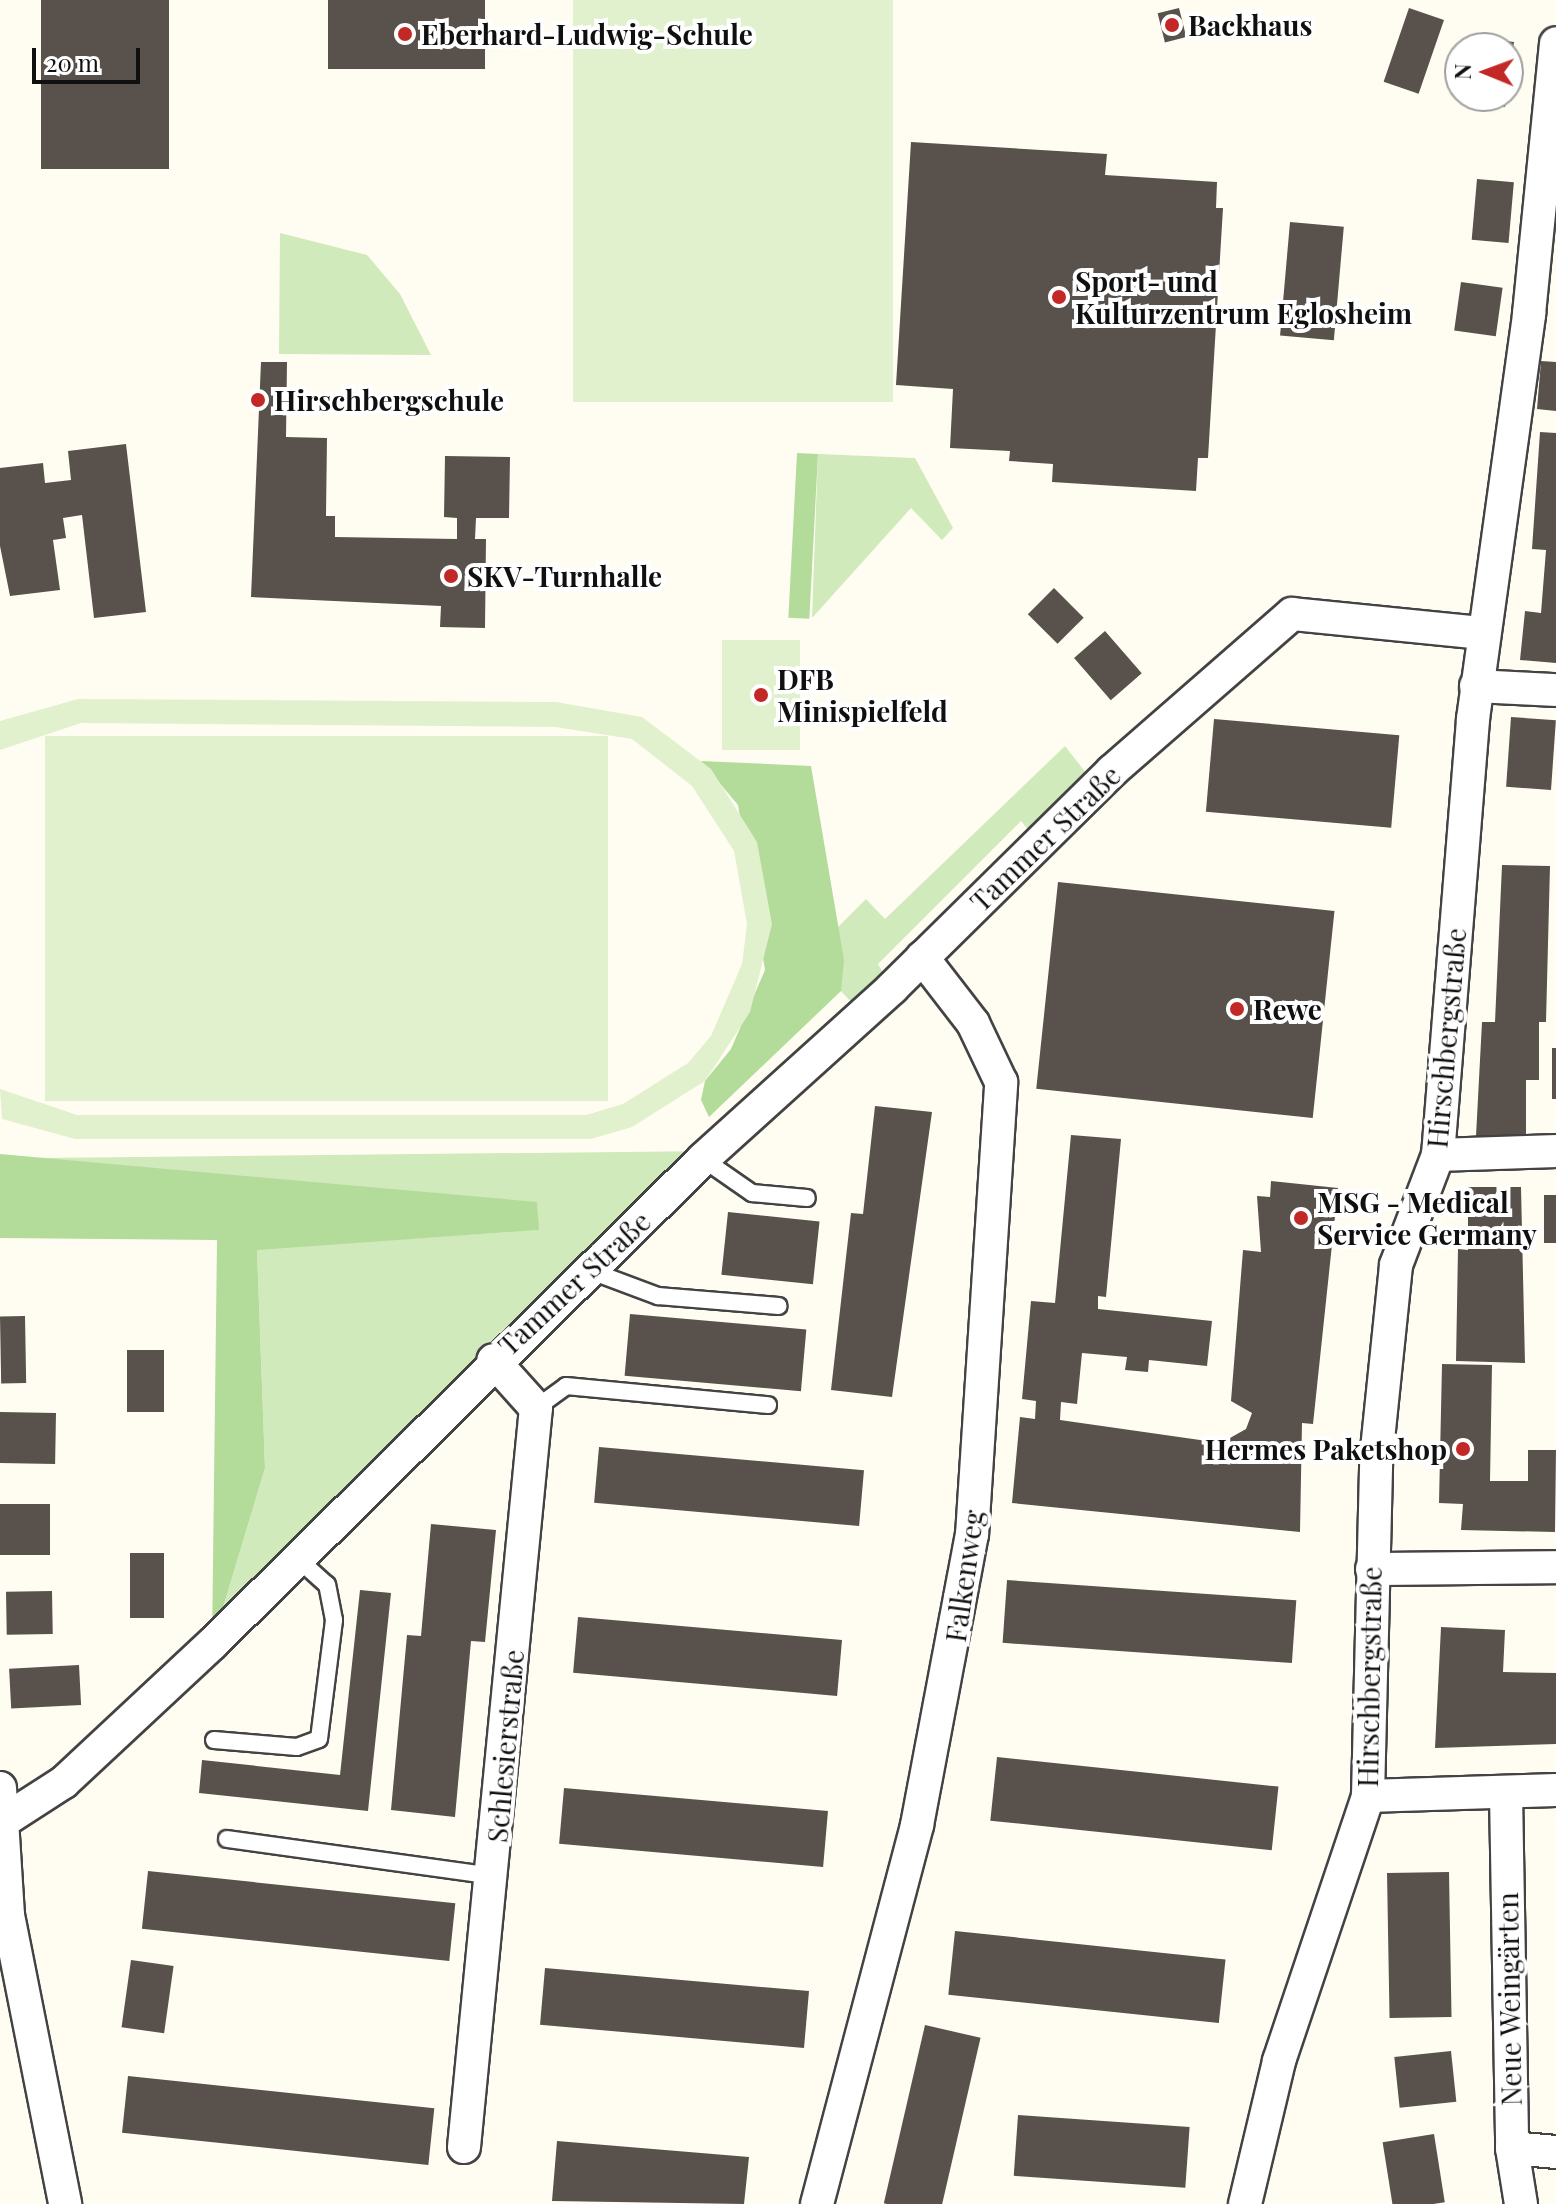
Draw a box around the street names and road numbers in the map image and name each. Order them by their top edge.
street label: Tammer Straße [963,758,1127,918]
street label: Hirschbergstraße [1420,927,1472,1149]
street label: Tammer Straße [491,1204,657,1362]
street label: Falkenweg [938,1508,990,1644]
street label: Hirschbergstraße [1350,1566,1388,1788]
street label: Schlesierstraße [480,1648,530,1844]
street label: Neue Weingärten [1490,1891,1528,2107]

